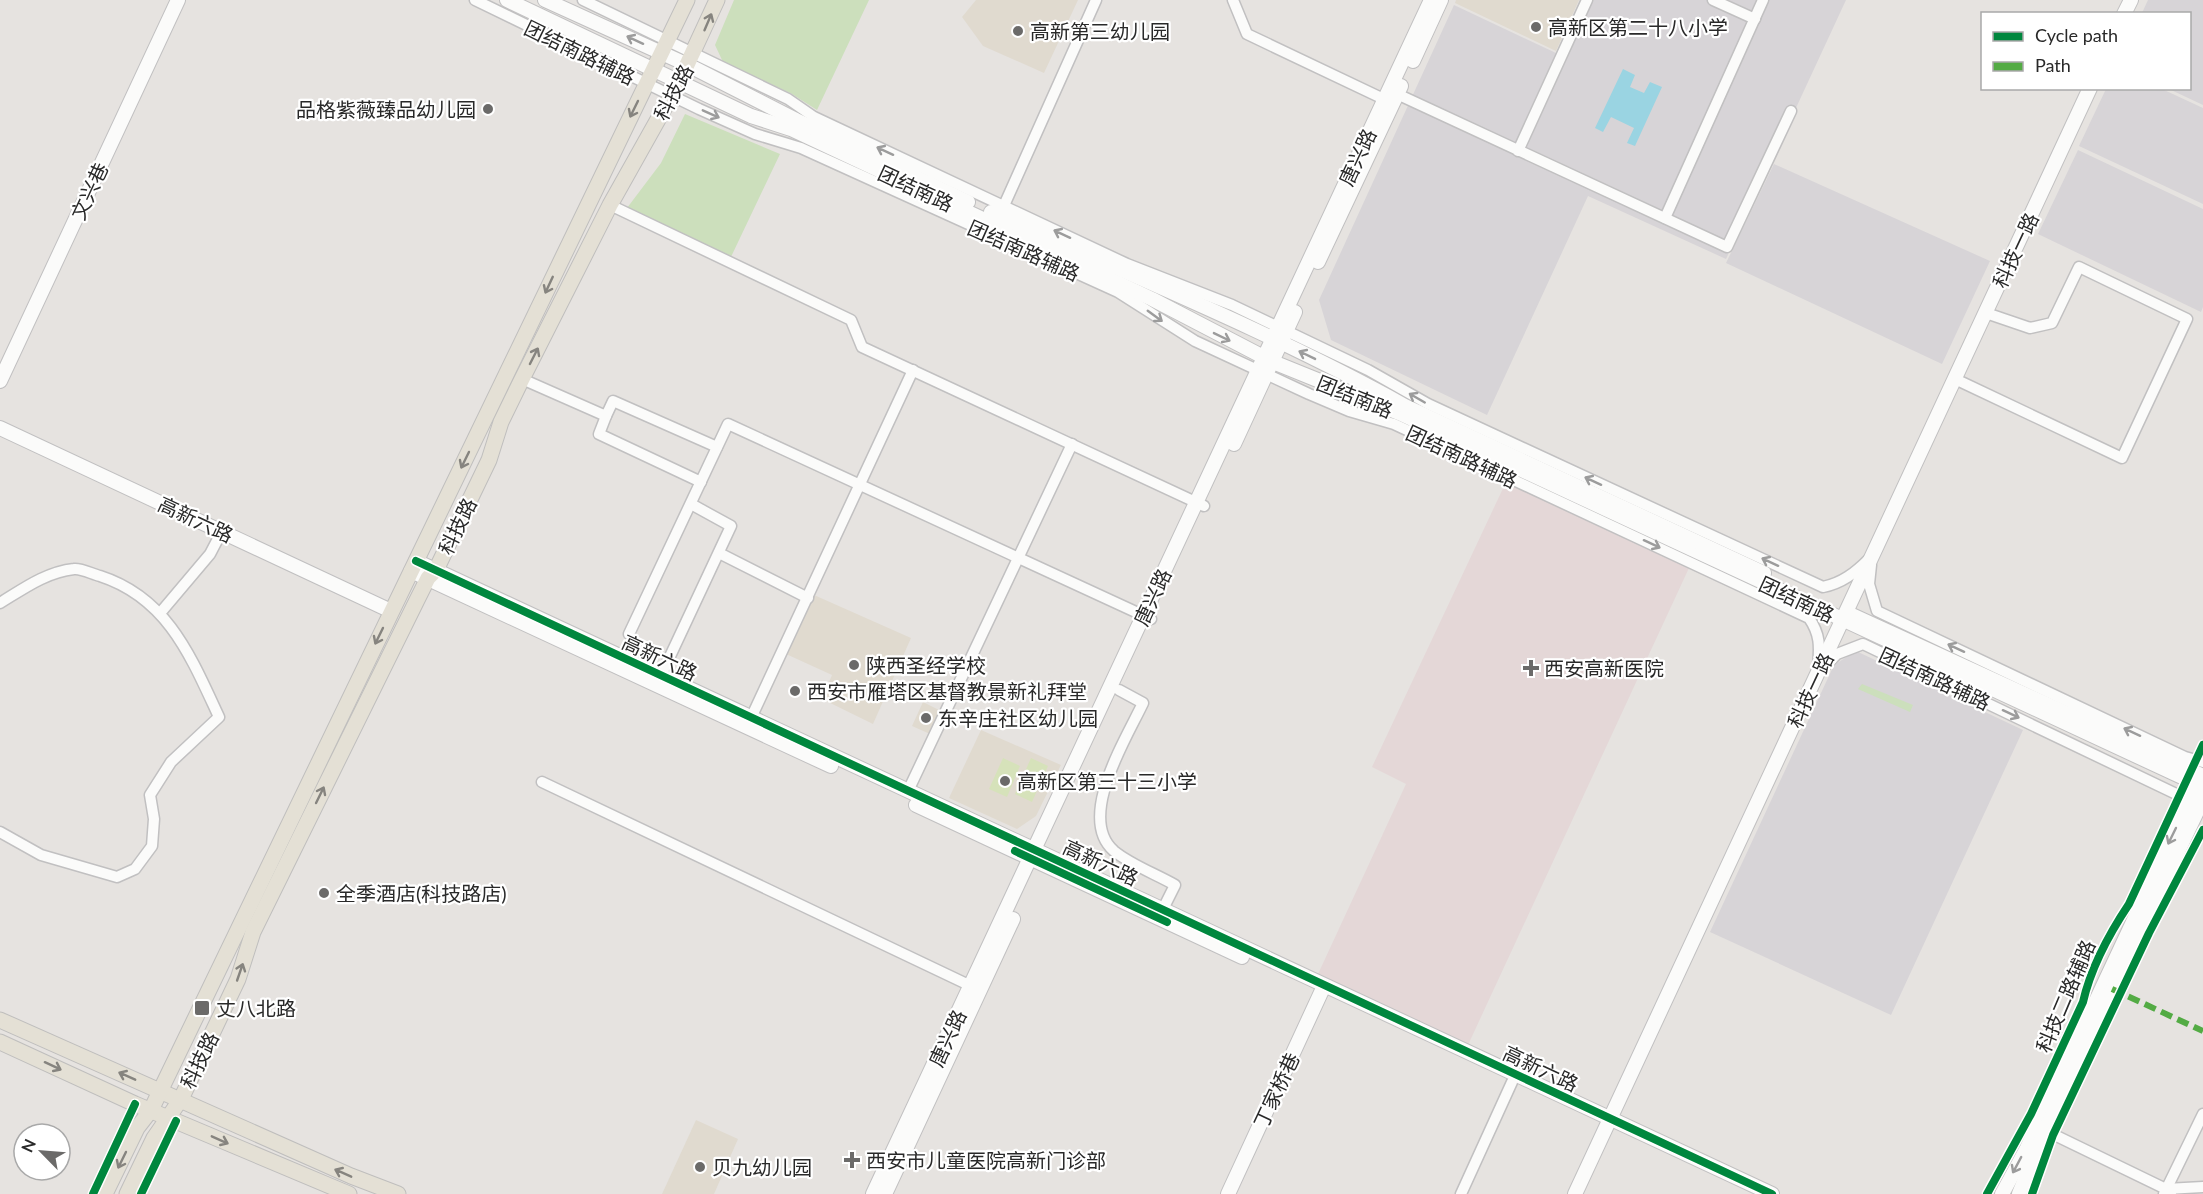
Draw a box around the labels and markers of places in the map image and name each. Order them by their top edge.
place label: 高新区第二十八小学 [1548,15,1728,39]
place label: 高新第三幼儿园 [1030,19,1170,43]
marker: 高新区第二十八小学 [1529,20,1543,34]
marker: 高新第三幼儿园 [1011,24,1025,38]
place label: 品格紫薇臻品幼儿园 [296,97,476,121]
marker: 品格紫薇臻品幼儿园 [481,102,495,116]
place label: 陕西圣经学校 [866,653,986,677]
place label: 西安高新医院 [1544,656,1664,680]
marker: 陕西圣经学校 [847,658,861,672]
marker: 西安高新医院 [1522,659,1540,677]
place label: 西安市雁塔区基督教景新礼拜堂 [807,679,1087,703]
marker: 西安市雁塔区基督教景新礼拜堂 [788,684,802,698]
place label: 东辛庄社区幼儿园 [938,706,1098,730]
marker: 东辛庄社区幼儿园 [919,711,933,725]
place label: 高新区第三十三小学 [1017,769,1197,793]
marker: 高新区第三十三小学 [998,774,1012,788]
place label: 全季酒店(科技路店) [336,881,507,905]
marker: 全季酒店(科技路店) [317,886,331,900]
place label: 丈八北路 [216,996,296,1020]
marker: 丈八北路 [193,999,211,1017]
place label: 西安市儿童医院高新门诊部 [866,1148,1106,1172]
marker: 西安市儿童医院高新门诊部 [843,1151,861,1169]
place label: 贝九幼儿园 [712,1155,812,1179]
marker: 贝九幼儿园 [693,1160,707,1174]

